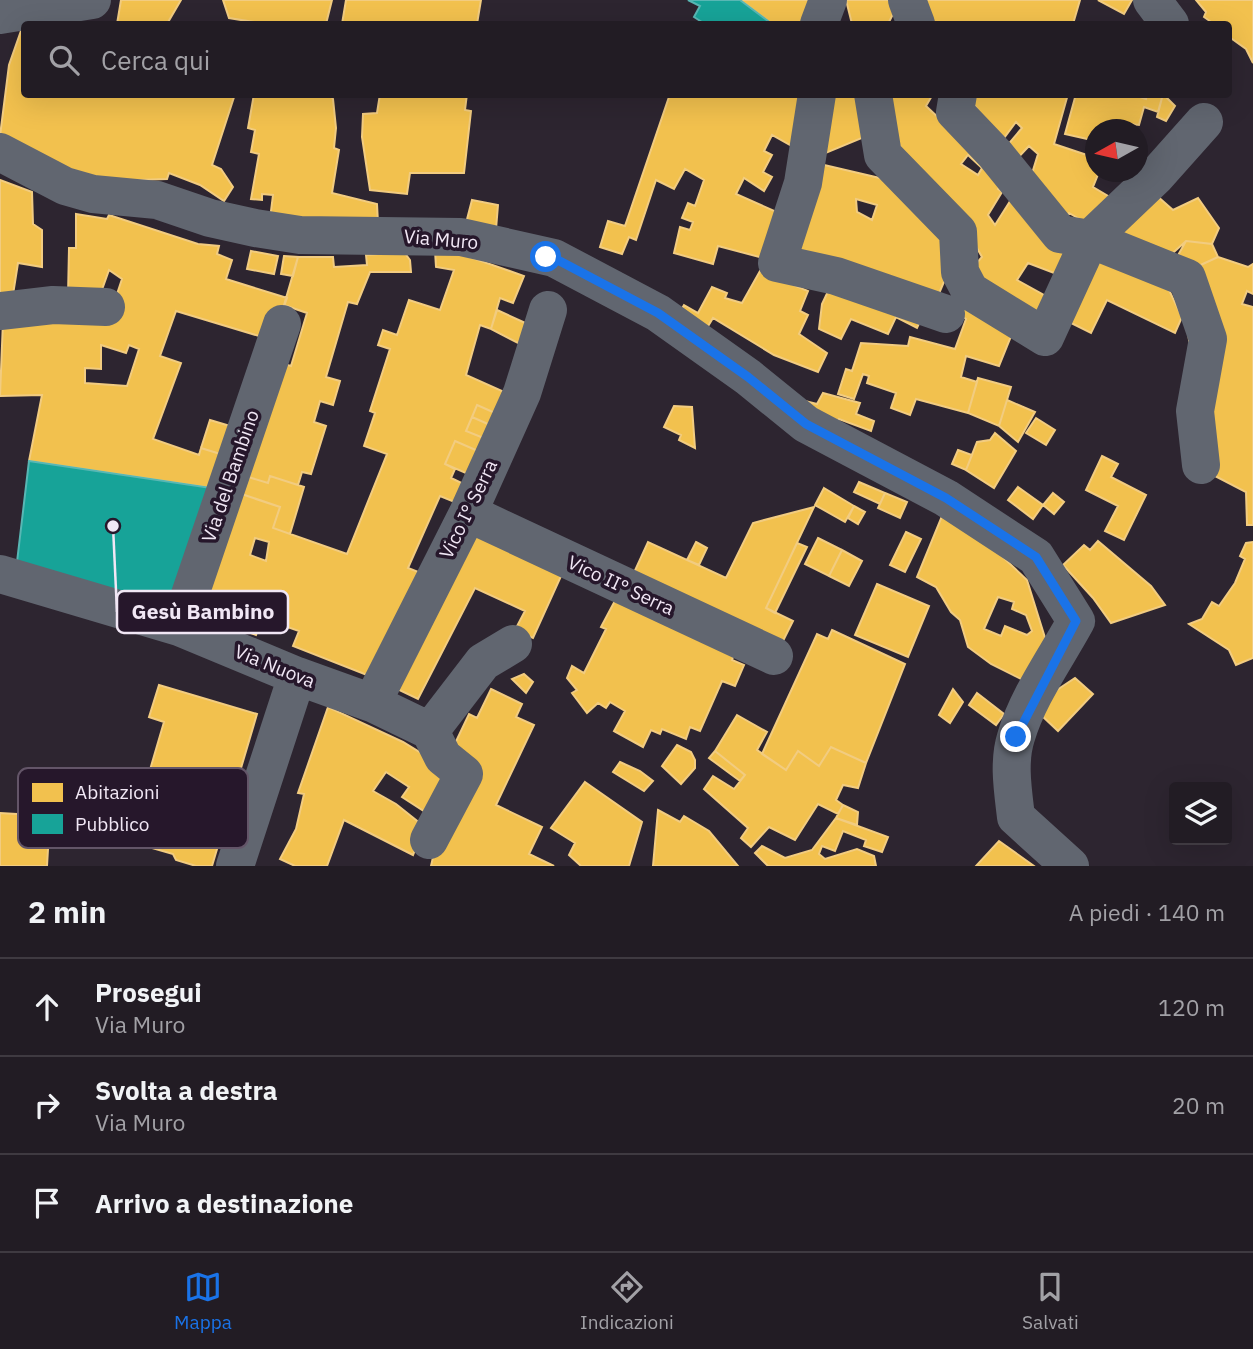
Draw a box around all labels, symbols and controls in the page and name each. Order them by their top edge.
search box [21,21,1232,98]
icon: search [45,41,83,79]
text: Cerca qui [101,43,210,77]
north arrow [1085,119,1148,182]
street label: Via Muro [403,224,479,254]
route start [530,241,561,272]
street label: Via del Bambino [196,407,264,545]
street label: Vico I° Serra [434,455,502,563]
street label: Vico II° Serra [564,550,678,620]
callout: Gesù Bambino [117,591,288,633]
text: Gesù Bambino [132,597,275,625]
street label: Via Nuova [231,639,319,693]
route end [1000,721,1031,752]
legend [18,768,248,848]
text: Abitazioni [75,780,160,804]
map controls [1169,782,1232,845]
button: layers [1169,782,1232,845]
text: Pubblico [75,812,149,836]
text: 2 min [28,892,106,931]
text: A piedi · 140 m [1069,897,1225,927]
text: Prosegui [95,975,202,1009]
icon: ahead [28,988,66,1026]
text: 120 m [1158,992,1225,1022]
text: Via Muro [95,1009,185,1039]
text: Svolta a destra [95,1073,277,1107]
icon: right [28,1086,66,1124]
text: 20 m [1172,1090,1225,1120]
text: Via Muro [95,1107,185,1137]
icon: arrive [28,1184,66,1222]
text: Arrivo a destinazione [95,1186,353,1220]
tab: Mappa [174,1268,232,1334]
tab: Indicazioni [580,1268,674,1334]
tab: Salvati [1022,1268,1079,1334]

